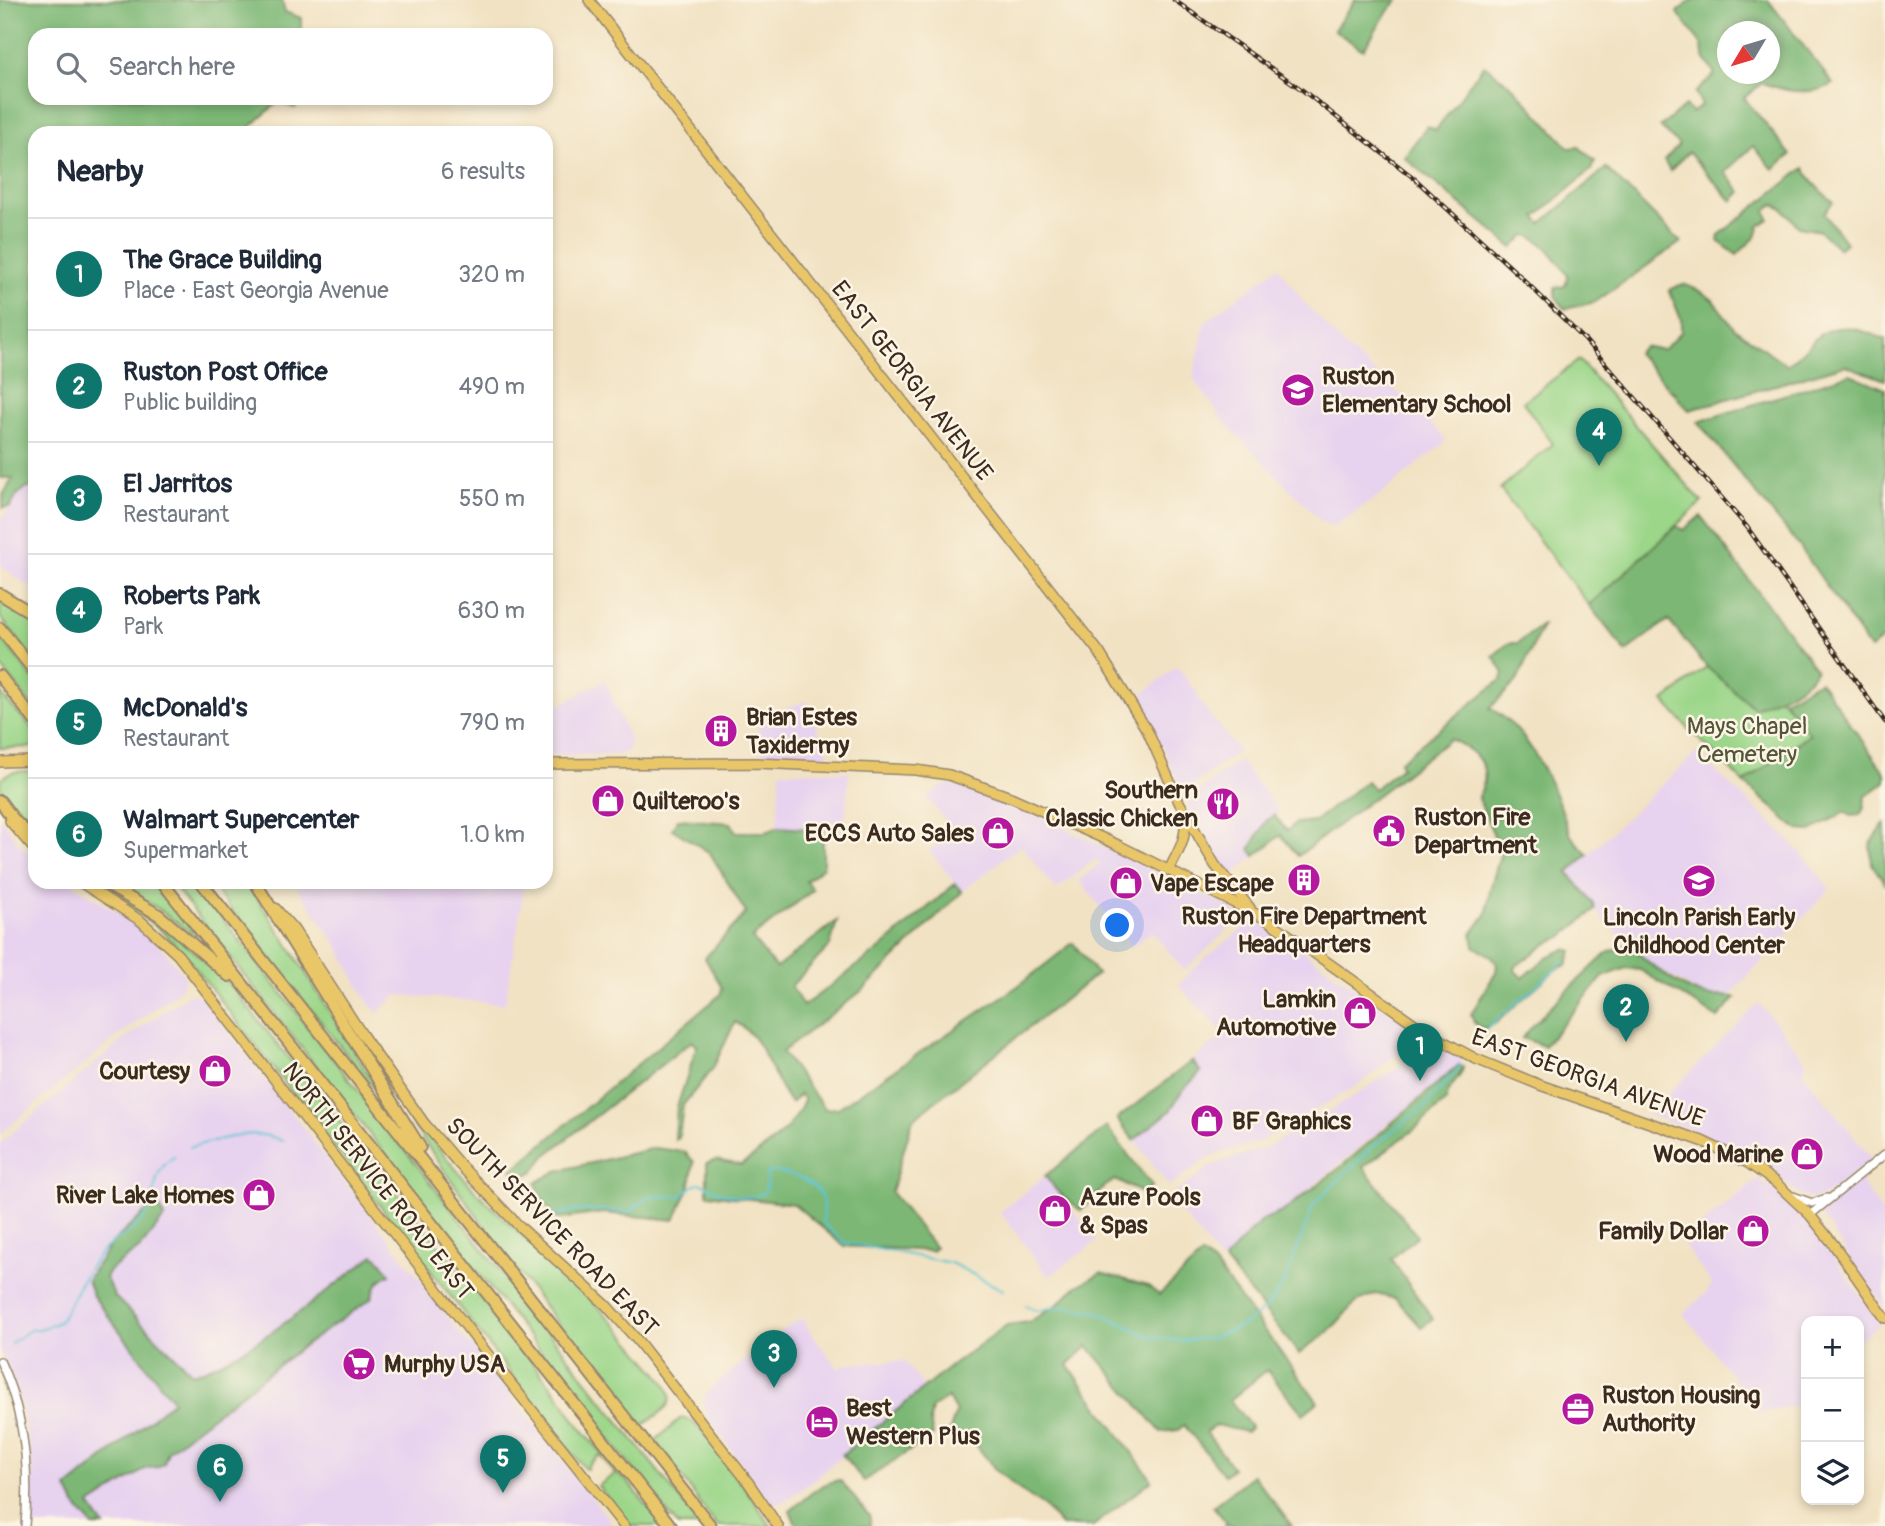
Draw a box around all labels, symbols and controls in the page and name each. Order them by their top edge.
north arrow [1717,21,1780,84]
search box [28,28,553,105]
icon: search [52,48,90,86]
text: Search here [108,51,235,83]
text: Nearby [56,153,143,190]
text: 6 results [441,157,525,186]
text: The Grace Building [123,244,322,276]
text: 1 [75,260,84,289]
text: 320 m [458,260,525,289]
street label: EAST GEORGIA AVENUE [825,275,999,487]
text: Place · East Georgia Avenue [123,276,389,305]
text: Ruston Post Office [123,356,328,388]
place label: Ruston Elementary School [1322,362,1512,419]
school or university icon: Ruston Elementary School [1279,371,1317,409]
text: 2 [73,372,85,401]
text: 490 m [459,372,525,401]
text: Public building [123,388,257,417]
pin: 4 [1576,408,1622,466]
text: El Jarritos [123,468,232,500]
text: 3 [73,484,85,513]
text: 550 m [459,484,525,513]
text: Restaurant [123,500,229,529]
text: Roberts Park [123,580,260,612]
text: 4 [72,596,86,625]
text: 630 m [458,596,525,625]
text: Park [123,612,163,641]
text: McDonald's [123,692,247,724]
place label: Brian Estes Taxidermy [745,703,857,760]
text: 5 [73,708,85,737]
text: 790 m [460,708,525,737]
building icon: Brian Estes Taxidermy [702,712,740,750]
park label: Mays Chapel Cemetery [1687,712,1807,769]
text: Restaurant [123,724,229,753]
place label: Southern Classic Chicken [1045,776,1198,833]
shop icon: Quilteroo's [589,782,627,820]
restaurant icon: Southern Classic Chicken [1204,785,1242,823]
place label: Quilteroo's [632,787,740,816]
place label: Ruston Fire Department [1414,803,1539,860]
text: Walmart Supercenter [123,804,359,836]
public building icon: Ruston Fire Department [1370,812,1408,850]
shop icon: ECCS Auto Sales [979,814,1017,852]
place label: ECCS Auto Sales [805,819,974,848]
text: 6 [72,820,86,849]
text: 1.0 km [460,820,525,849]
text: Supermarket [123,836,248,865]
building icon: Ruston Fire Department Headquarters [1285,861,1323,899]
school or university icon: Lincoln Parish Early Childhood Center [1680,862,1718,900]
shop icon: Vape Escape [1107,864,1145,902]
place label: Vape Escape [1150,869,1275,898]
place label: Ruston Fire Department Headquarters [1182,902,1428,959]
place label: Lincoln Parish Early Childhood Center [1603,903,1796,960]
your location [1100,908,1134,942]
pin: 2 [1603,984,1649,1042]
place label: Lamkin Automotive [1216,985,1337,1042]
shop icon: Lamkin Automotive [1341,994,1379,1032]
street label: EAST GEORGIA AVENUE [1467,1022,1709,1134]
pin: 1 [1397,1023,1443,1081]
shop icon: Courtesy [196,1052,234,1090]
street label: NORTH SERVICE ROAD EAST [276,1056,480,1306]
place label: Courtesy [99,1057,191,1086]
shop icon: BF Graphics [1188,1102,1226,1140]
place label: BF Graphics [1232,1107,1351,1136]
street label: SOUTH SERVICE ROAD EAST [440,1111,664,1343]
shop icon: Wood Marine [1788,1135,1826,1173]
place label: Wood Marine [1653,1140,1784,1169]
shop icon: River Lake Homes [240,1176,278,1214]
place label: River Lake Homes [56,1181,234,1210]
place label: Azure Pools & Spas [1080,1183,1201,1240]
shop icon: Azure Pools & Spas [1036,1192,1074,1230]
shop icon: Family Dollar [1734,1212,1772,1250]
place label: Family Dollar [1598,1217,1728,1246]
map controls [1801,1316,1864,1505]
button: + [1801,1316,1864,1379]
pin: 3 [751,1330,797,1388]
supermarket icon: Murphy USA [340,1345,378,1383]
place label: Murphy USA [384,1350,506,1379]
button: − [1801,1379,1864,1442]
place label: Ruston Housing Authority [1602,1381,1760,1438]
office icon: Ruston Housing Authority [1559,1390,1597,1428]
place label: Best Western Plus [846,1394,980,1451]
hotel icon: Best Western Plus [803,1403,841,1441]
pin: 5 [480,1435,526,1493]
button: layers [1801,1442,1864,1505]
pin: 6 [197,1444,243,1502]

